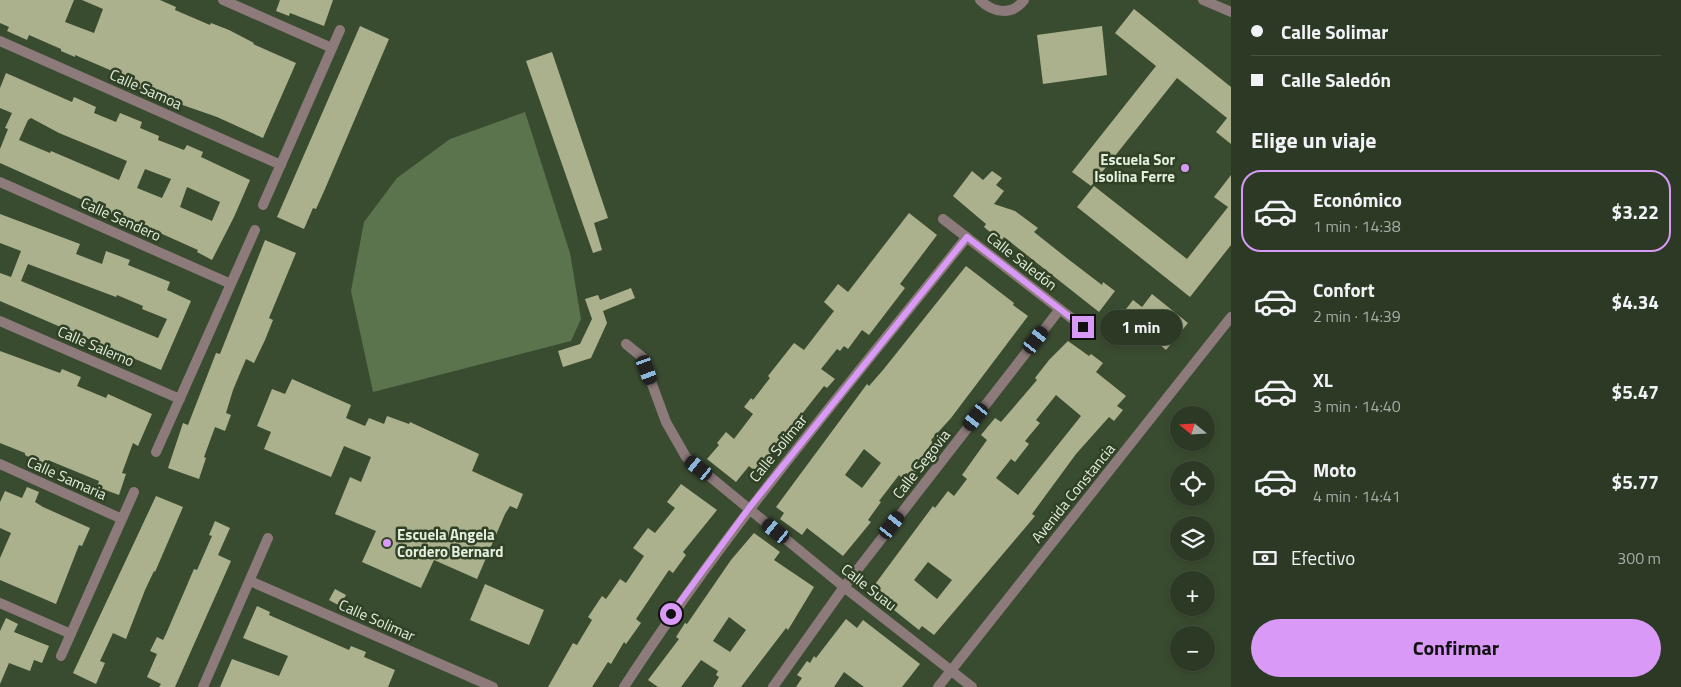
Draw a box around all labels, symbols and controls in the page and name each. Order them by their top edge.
text: Calle Solimar [1281,17,1388,46]
street label: Calle Samoa [106,63,186,115]
text: Calle Saledón [1281,65,1391,94]
text: Elige un viaje [1251,123,1377,157]
place label: Escuela Sor Isolina Ferre [1094,148,1175,188]
marker: Escuela Sor Isolina Ferre [1179,162,1191,174]
text: Económico [1313,185,1402,214]
icon: car [1253,189,1298,234]
street label: Calle Sendero [77,191,165,247]
text: $3.22 [1612,197,1659,226]
text: 1 min · 14:38 [1313,214,1401,238]
street label: Calle Saledón [982,226,1062,296]
text: Confort [1313,275,1375,304]
icon: car [1253,279,1298,324]
text: $4.34 [1612,287,1659,316]
text: 2 min · 14:39 [1313,304,1401,328]
callout: 1 min [1100,310,1183,344]
text: 1 min [1122,315,1160,339]
route end [1072,316,1094,338]
street label: Calle Salerno [54,320,138,373]
car [1020,324,1051,356]
car [634,353,659,387]
text: XL [1313,365,1333,394]
icon: car [1253,369,1298,414]
text: $5.47 [1612,377,1659,406]
text: 3 min · 14:40 [1313,394,1401,418]
car [960,401,991,433]
north arrow [1170,406,1215,451]
map controls [1170,406,1215,671]
street label: Calle Solimar [743,409,813,487]
street label: Calle Segovia [886,424,956,504]
street label: Avenida Constancia [1025,438,1121,548]
street label: Calle Samaria [23,450,111,506]
car [682,453,715,483]
text: Moto [1313,455,1356,484]
icon: car [1253,459,1298,504]
button: locate [1170,461,1215,506]
text: $5.77 [1612,467,1659,496]
text: 4 min · 14:41 [1313,484,1401,508]
car [876,509,907,541]
car [759,516,792,546]
button: layers [1170,516,1215,561]
place label: Escuela Angela Cordero Bernard [397,523,503,563]
marker: Escuela Angela Cordero Bernard [381,537,393,549]
text: Efectivo [1291,543,1355,572]
icon: cash [1251,544,1279,572]
text: 300 m [1617,546,1661,570]
street label: Calle Suau [836,558,902,616]
button: + [1170,571,1215,616]
street label: Calle Solimar [335,593,419,647]
route start [660,603,682,625]
button: Confirmar [1251,619,1661,677]
button: − [1170,626,1215,671]

